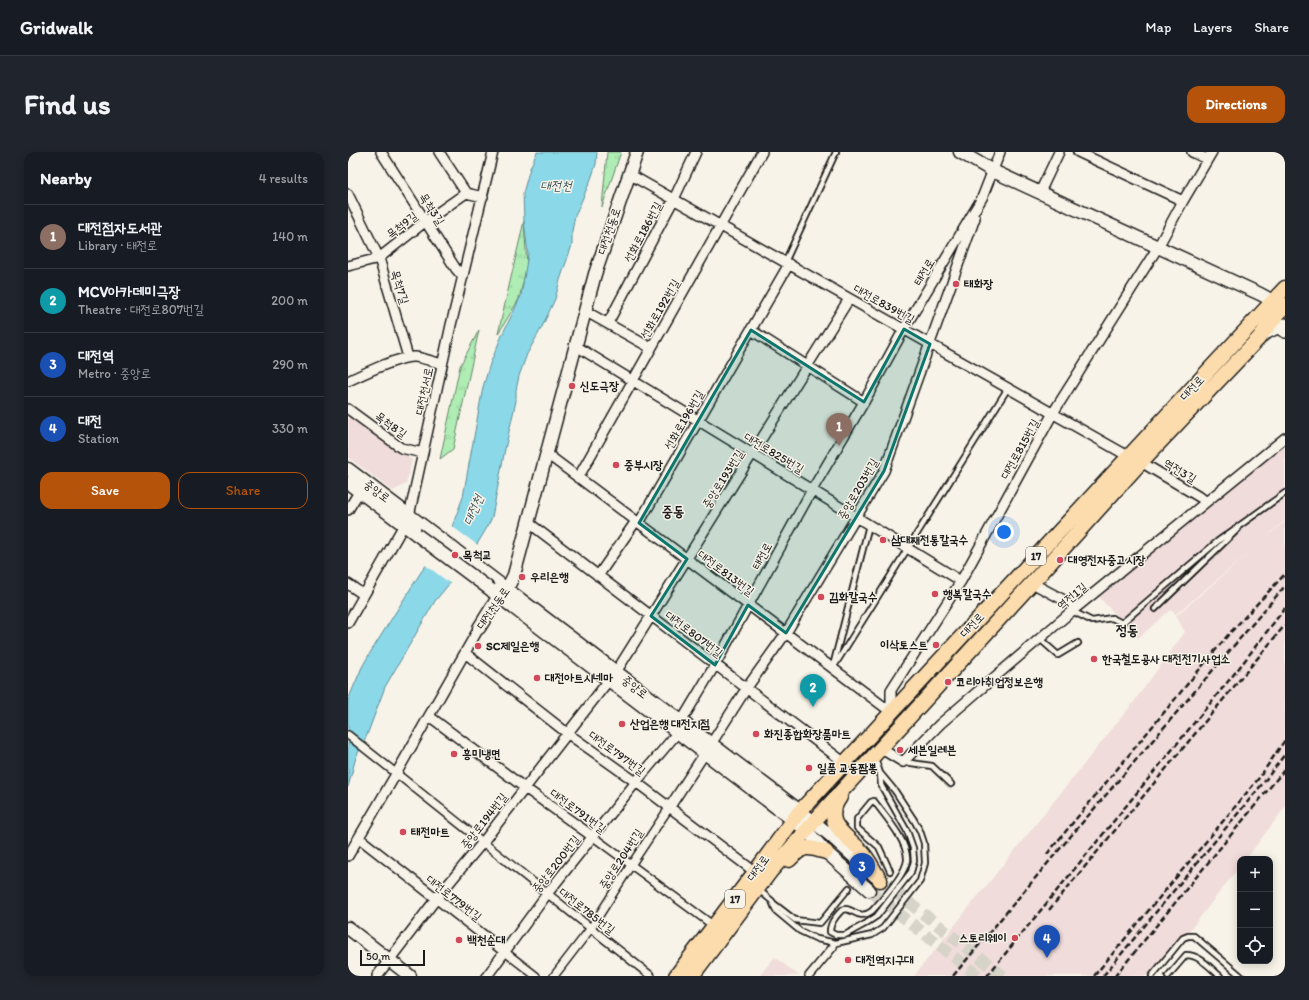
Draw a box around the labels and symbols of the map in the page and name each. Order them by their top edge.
water label: 대전천 [540,178,573,193]
street label: 목척3길 [416,190,448,228]
street label: 선화로186번길 [621,199,665,265]
street label: 대전천동로 [595,206,623,256]
street label: 목척9길 [384,208,420,241]
street label: 태전로 [911,256,937,288]
street label: 목척7길 [388,268,412,306]
street label: 선화로192번길 [637,276,683,341]
place label: 태화장 [964,277,993,291]
marker: 태화장 [951,279,961,289]
street label: 대전로839번길 [851,281,917,327]
street label: 대전천서로 [412,366,436,416]
street label: 대전로 [1177,373,1207,403]
place label: 신도극장 [580,379,619,393]
marker: 신도극장 [567,381,577,391]
street label: 선화로196번길 [661,387,707,452]
street label: 목척8길 [373,409,410,441]
pin: 1 [826,413,852,446]
street label: 대전로815번길 [998,416,1042,482]
street label: 대전로825번길 [741,430,807,477]
street label: 중앙로193번길 [699,447,747,511]
street label: 중앙로203번길 [835,456,881,522]
street label: 역전3길 [1161,456,1199,486]
place label: 중부시장 [624,458,663,472]
marker: 중부시장 [611,460,621,470]
street label: 중앙로 [361,477,393,505]
water label: 대전천 [460,491,487,527]
district label: 중동 [662,503,684,520]
your location [994,522,1014,542]
place label: 삼대째전통칼국수 [891,533,969,547]
marker: 삼대째전통칼국수 [878,535,888,545]
street label: 태전로 [749,540,775,572]
street label: 대전로813번길 [695,547,757,599]
road number: 17 [1026,547,1046,565]
place label: 목척교 [463,548,492,562]
marker: 목척교 [450,550,460,560]
place label: 대영전자중고시장 [1067,553,1146,567]
marker: 대영전자중고시장 [1055,555,1065,565]
place label: 우리은행 [530,570,569,584]
marker: 우리은행 [517,572,527,582]
street label: 역전1길 [1054,579,1090,612]
street label: 대전천동로 [473,584,513,632]
place label: 행복칼국수 [942,587,992,601]
marker: 행복칼국수 [930,589,940,599]
place label: 김화칼국수 [829,590,878,604]
marker: 김화칼국수 [816,592,826,602]
street label: 대전로807번길 [663,608,726,660]
street label: 대전로 [957,610,987,640]
district label: 정동 [1116,622,1138,639]
place label: 이삭토스트 [880,638,928,652]
place label: SC제일은행 [486,639,539,653]
marker: 이삭토스트 [931,640,941,650]
marker: SC제일은행 [473,641,483,651]
place label: 한국철도공사 대전전기사업소 [1101,652,1231,666]
marker: 한국철도공사 대전전기사업소 [1089,654,1099,664]
place label: 대전아트시네마 [544,671,614,685]
marker: 대전아트시네마 [532,673,542,683]
street label: 중앙로 [619,673,651,701]
pin: 2 [800,674,826,707]
place label: 코리아취업정보은행 [956,675,1043,689]
marker: 코리아취업정보은행 [943,677,953,687]
place label: 산업은행 대전지점 [629,717,710,731]
marker: 산업은행 대전지점 [617,719,627,729]
place label: 화진종합화장품마트 [764,727,851,741]
street label: 대전로797번길 [586,728,648,778]
marker: 화진종합화장품마트 [751,729,761,739]
place label: 세븐일레븐 [907,743,957,757]
marker: 세븐일레븐 [895,745,905,755]
place label: 흥미냉면 [462,747,501,761]
marker: 흥미냉면 [449,749,459,759]
place label: 일품 교동짬뽕 [817,761,878,775]
marker: 일품 교동짬뽕 [804,763,814,773]
street label: 대전로791번길 [547,786,609,836]
street label: 중앙로194번길 [458,790,510,852]
place label: 태전마트 [411,825,450,839]
street label: 중앙로204번길 [596,826,646,892]
marker: 태전마트 [398,827,408,837]
street label: 중앙로200번길 [529,832,583,896]
street label: 대전로 [744,852,772,884]
pin: 3 [849,853,875,886]
street label: 대전로779번길 [424,872,485,924]
street label: 대전로785번길 [556,885,618,937]
road number: 17 [725,890,745,908]
pin: 4 [1034,925,1060,958]
place label: 스토리웨이 [959,931,1007,945]
place label: 백천순대 [467,933,506,947]
marker: 스토리웨이 [1010,933,1020,943]
marker: 백천순대 [454,935,464,945]
scale bar [360,948,425,967]
place label: 대전역지구대 [855,953,914,967]
marker: 대전역지구대 [843,955,853,965]

